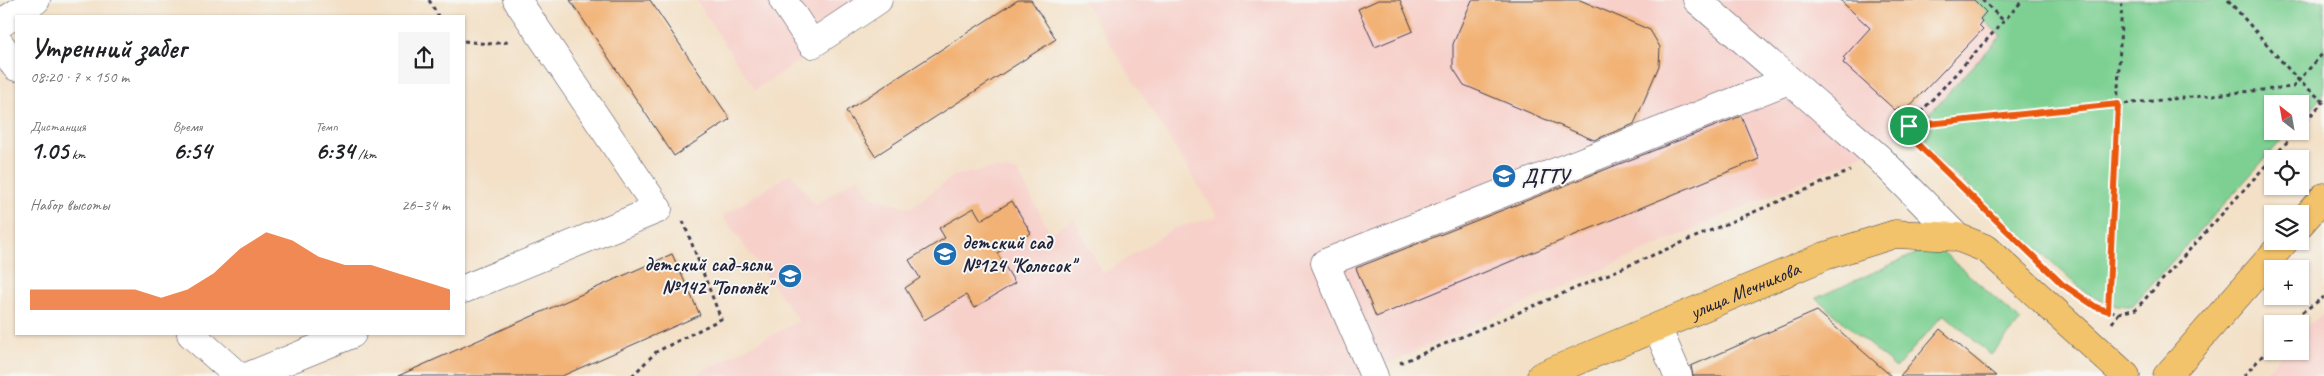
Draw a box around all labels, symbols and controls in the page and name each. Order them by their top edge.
text: Утренний забег [30,30,186,65]
button: share [398,32,450,84]
text: 08:20 · 7 × 150 m [30,67,129,87]
north arrow [2264,95,2309,140]
map controls [2264,95,2309,360]
pin [1888,105,1930,147]
icon: arrive [1895,112,1923,140]
text: Дистанция [30,118,86,135]
text: Время [173,118,202,135]
text: Темп [315,118,338,135]
text: 1.05 [30,135,68,167]
text: 6:54 [173,135,211,167]
text: 6:34 [315,135,355,167]
text: km [68,146,85,163]
text: /km [355,146,376,163]
button: locate [2264,150,2309,195]
school or university icon: ДГТУ [1491,163,1517,189]
place label: ДГТУ [1522,164,1572,189]
text: Набор высоты [30,195,109,215]
text: 26–34 m [401,195,450,215]
button: layers [2264,205,2309,250]
place label: детский сад №124 "Колосок" [962,230,1079,278]
school or university icon: детский сад №124 "Колосок" [932,241,958,267]
place label: детский сад-ясли №142 "Тополёк" [644,252,776,300]
street label: улица Мечникова [1685,256,1805,325]
button: + [2264,260,2309,305]
school or university icon: детский сад-ясли №142 "Тополёк" [777,263,803,289]
button: − [2264,315,2309,360]

